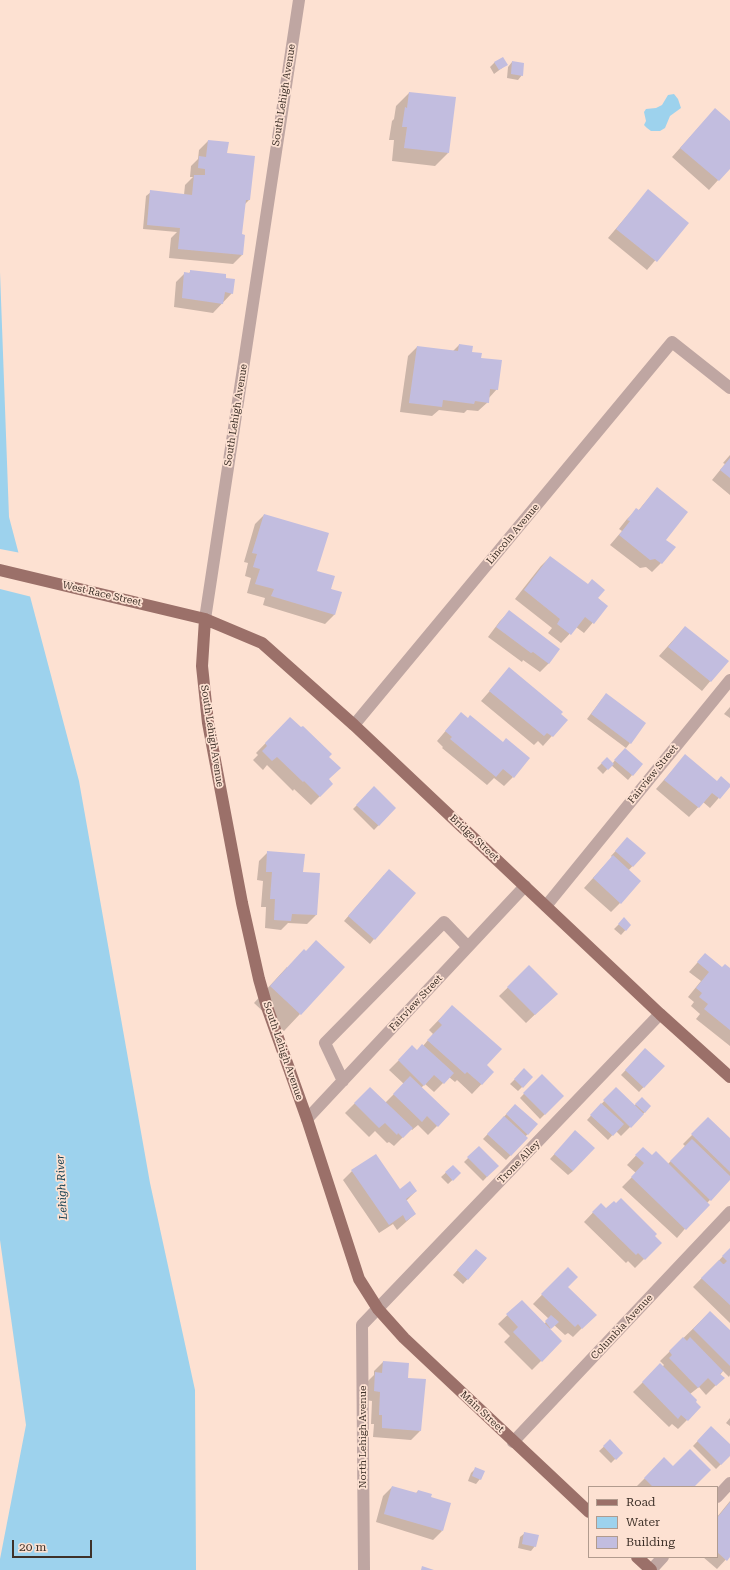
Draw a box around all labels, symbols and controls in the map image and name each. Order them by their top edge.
street label: South Lehigh Avenue [270,43,298,147]
street label: South Lehigh Avenue [222,363,250,467]
street label: Lincoln Avenue [484,501,542,567]
street label: West Race Street [61,579,143,609]
street label: South Lehigh Avenue [198,684,226,788]
street label: Fairview Street [626,742,680,806]
street label: Bridge Street [447,812,501,864]
street label: Fairview Street [387,972,445,1034]
street label: South Lehigh Avenue [261,1000,305,1102]
street label: Trone Alley [495,1138,543,1186]
water label: Lehigh River [54,1154,70,1220]
street label: Columbia Avenue [589,1292,655,1362]
street label: North Lehigh Avenue [357,1386,369,1488]
street label: Main Street [458,1389,506,1435]
legend [588,1486,718,1558]
text: Road [626,1495,655,1509]
text: Water [626,1515,660,1529]
scale bar [14,1532,94,1558]
text: Building [626,1535,675,1549]
text: 20 m [19,1540,46,1554]

